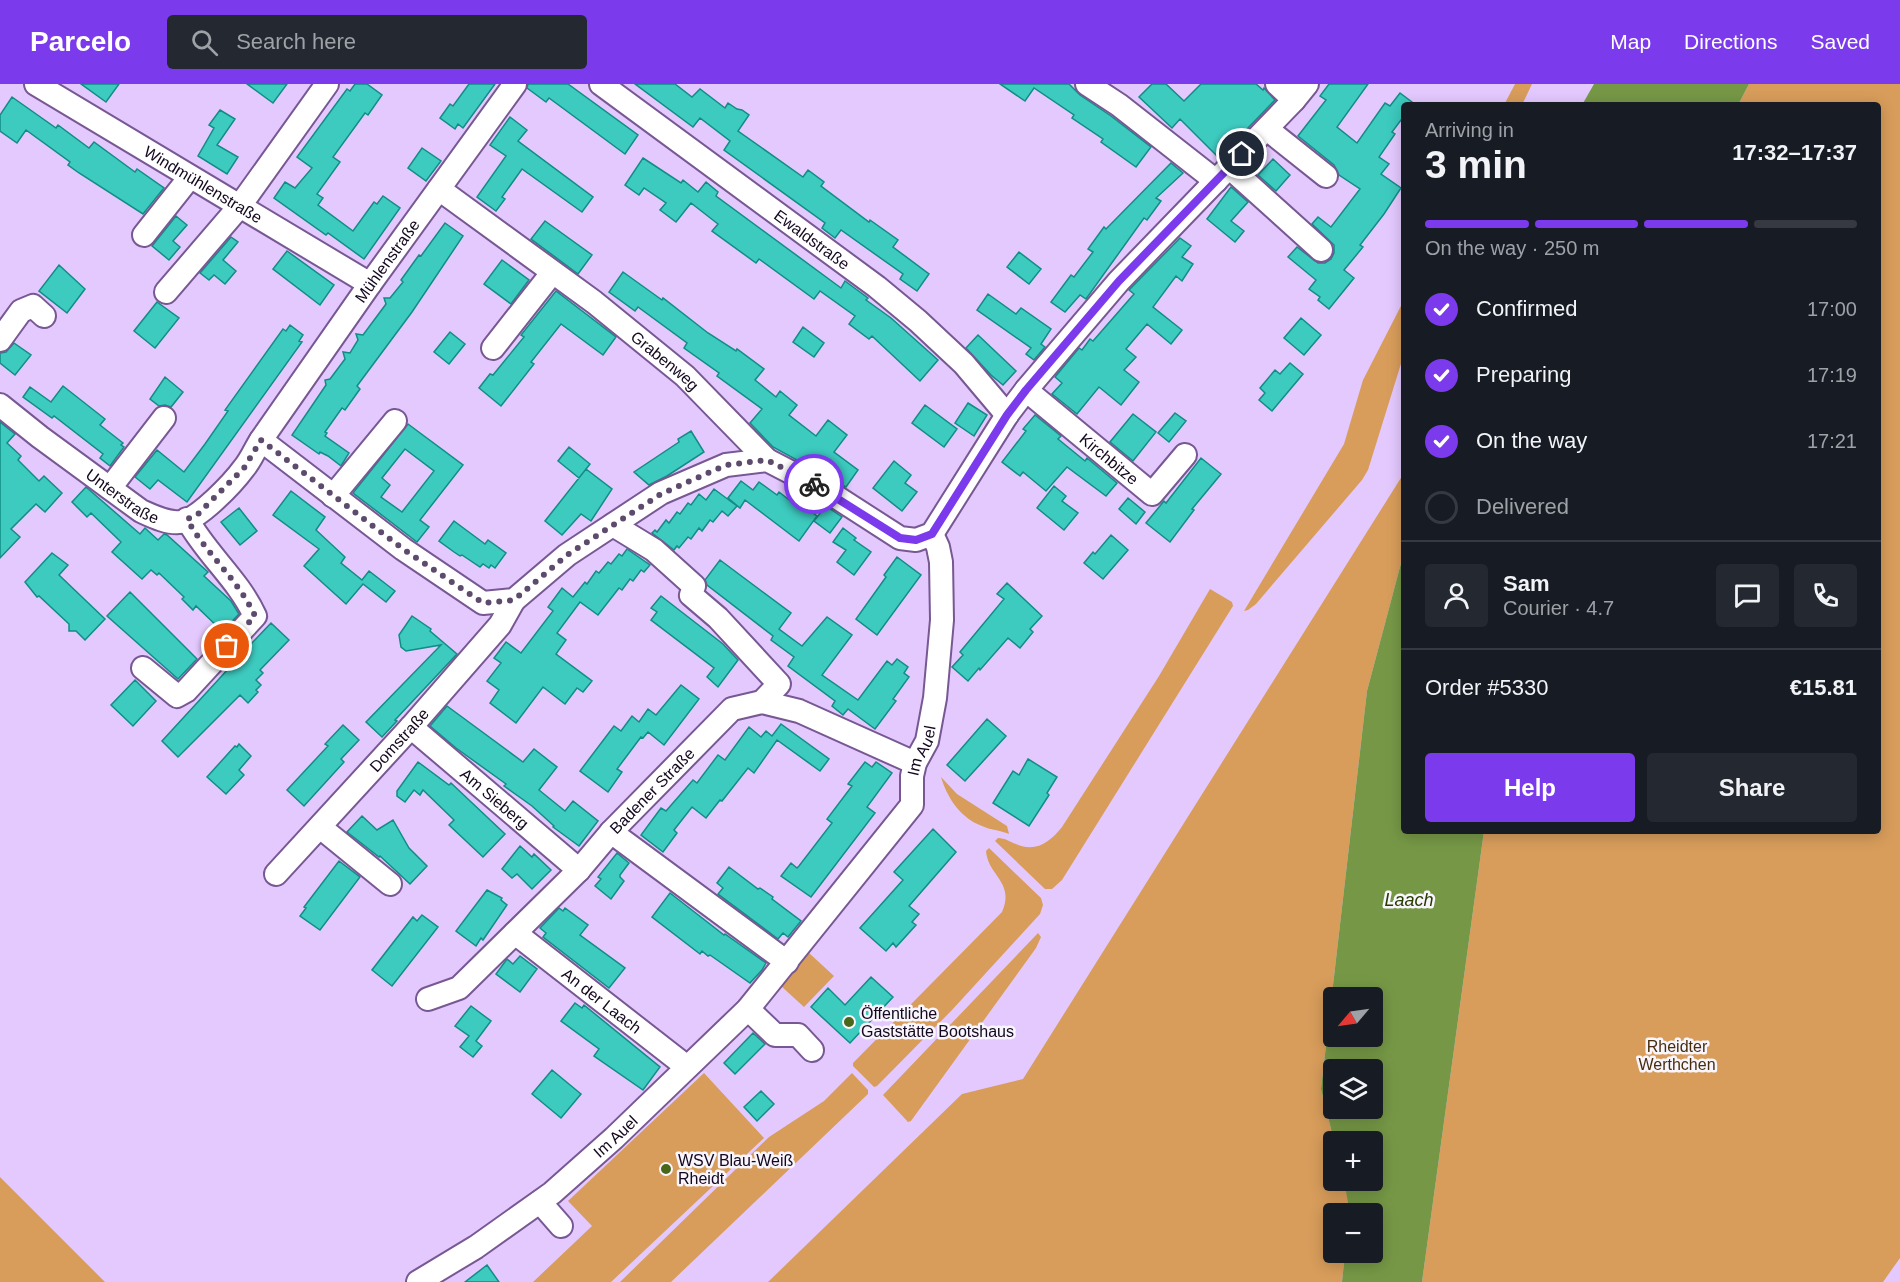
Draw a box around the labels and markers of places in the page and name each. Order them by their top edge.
pin [1216,128,1267,179]
pin [201,620,252,671]
place label: Öffentliche Gaststätte Bootshaus [861,1005,1014,1040]
marker: Öffentliche Gaststätte Bootshaus [842,1015,856,1029]
place label: WSV Blau-Weiß Rheidt [678,1152,794,1187]
marker: WSV Blau-Weiß Rheidt [659,1162,673,1176]

